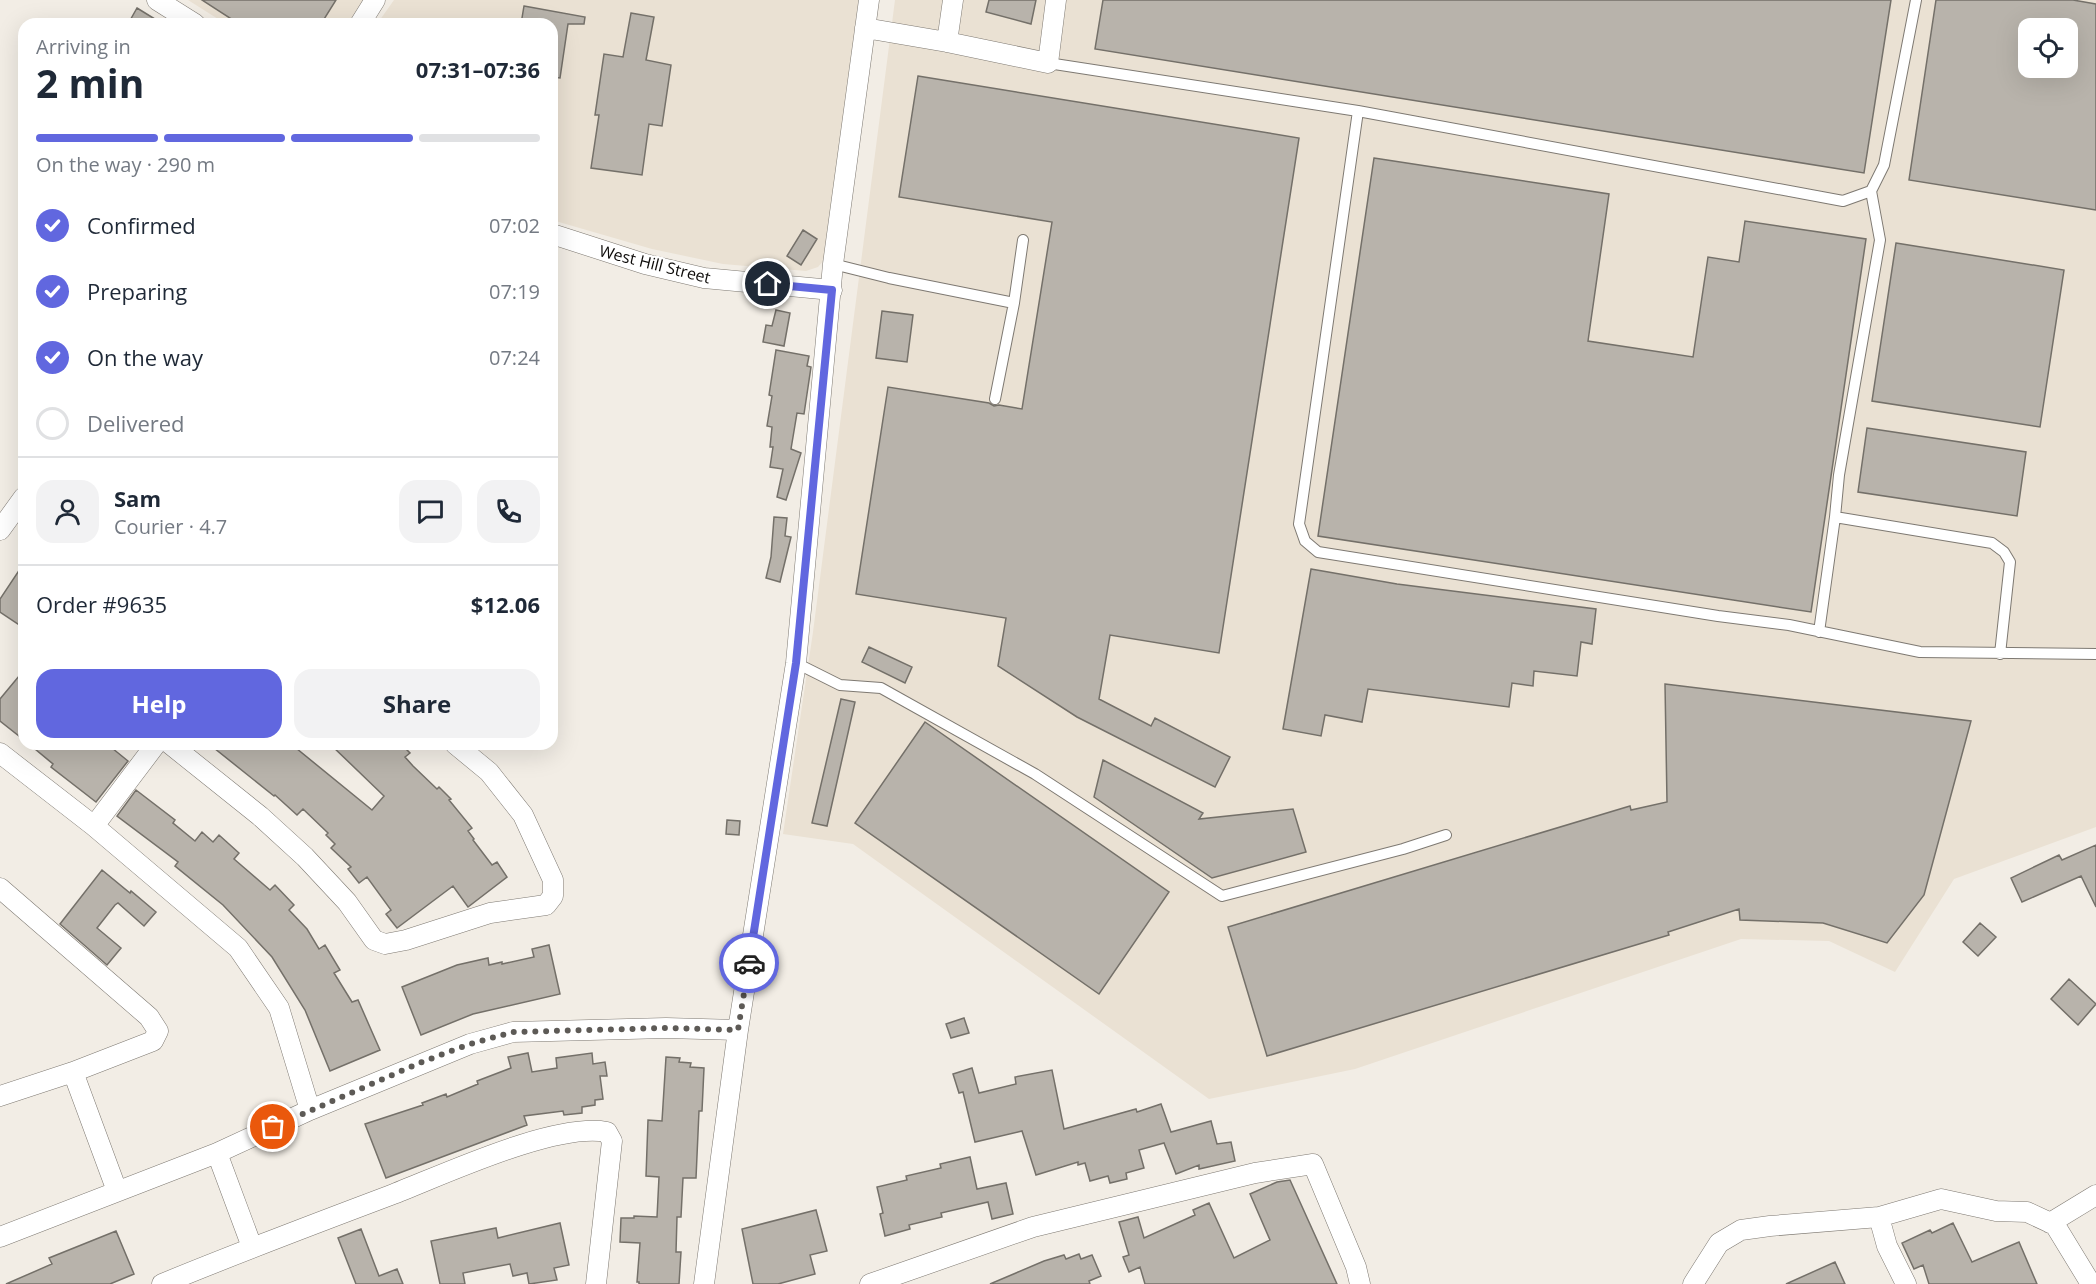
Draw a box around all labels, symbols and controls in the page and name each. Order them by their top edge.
map controls [2018,18,2078,78]
button: locate [2018,18,2078,78]
text: Arriving in [36,33,131,60]
text: 07:31–07:36 [416,54,540,84]
text: 2 min [36,56,144,109]
text: On the way · 290 m [36,151,215,178]
icon: check [36,209,69,242]
text: Confirmed [87,210,196,240]
text: 07:02 [489,212,540,239]
street label: West Hill Street [597,240,713,289]
pin [742,258,793,309]
icon: home [751,267,784,300]
icon: check [36,275,69,308]
text: Preparing [87,276,187,306]
text: 07:19 [489,278,540,305]
icon: check [36,341,69,374]
text: On the way [87,342,203,372]
text: 07:24 [489,344,540,371]
text: Delivered [87,408,185,438]
button: person [36,480,99,543]
button: chat [399,480,462,543]
button: phone [477,480,540,543]
text: Sam [114,483,161,513]
text: Courier · 4.7 [114,513,227,540]
text: Order #9635 [36,589,167,619]
text: $12.06 [471,589,540,619]
button: Help [36,669,282,738]
button: Share [294,669,540,738]
courier [719,933,779,993]
icon: car [733,947,766,980]
pin [247,1101,298,1152]
icon: bag [256,1110,289,1143]

